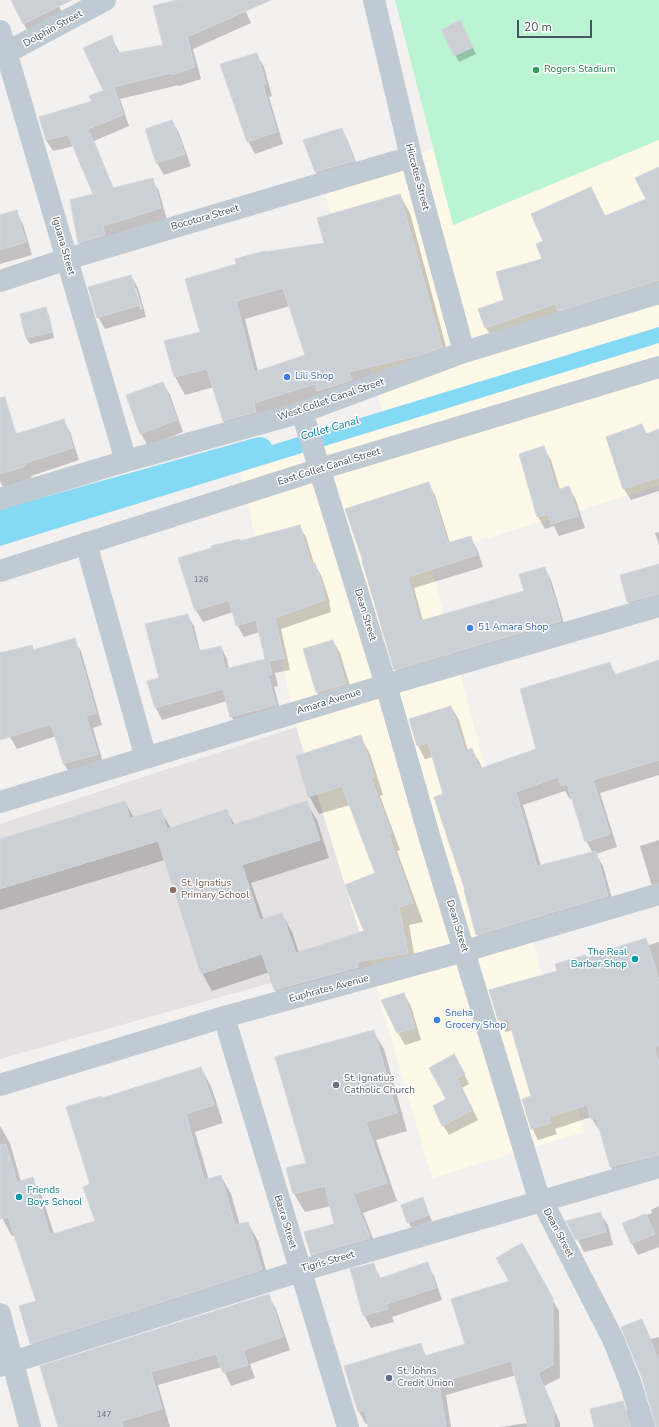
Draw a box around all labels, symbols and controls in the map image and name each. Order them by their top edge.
street label: Dolphin Street [22,8,84,50]
scale bar [519,12,594,38]
text: 20 m [524,19,552,35]
place label: Rogers Stadium [544,64,615,76]
marker: Rogers Stadium [531,65,541,75]
street label: Hiccatee Street [402,142,432,212]
street label: Bocotora Street [170,203,240,233]
street label: Iguana Street [49,215,77,277]
place label: Lili Shop [295,371,334,383]
marker: Lili Shop [282,372,292,382]
street label: West Collet Canal Street [276,376,386,424]
water label: Collet Canal [299,414,361,444]
street label: East Collet Canal Street [276,446,382,488]
house number: 126 [194,575,208,585]
street label: Dean Street [351,588,379,642]
place label: 51 Amara Shop [478,622,548,634]
marker: 51 Amara Shop [465,623,475,633]
street label: Amara Avenue [295,687,363,717]
place label: St. Ignatius Primary School [181,878,249,902]
marker: St. Ignatius Primary School [168,885,178,895]
street label: Dean Street [443,899,471,953]
place label: The Real Barber Shop [571,947,627,970]
marker: The Real Barber Shop [630,954,640,964]
street label: Euphrates Avenue [288,973,370,1005]
place label: Sneha Grocery Shop [445,1008,506,1032]
marker: Sneha Grocery Shop [432,1015,442,1025]
place label: St. Ignatius Catholic Church [344,1073,415,1096]
marker: St. Ignatius Catholic Church [331,1080,341,1090]
place label: Friends Boys School [27,1185,82,1208]
marker: Friends Boys School [14,1192,24,1202]
street label: Basra Street [271,1194,299,1250]
street label: Dean Street [540,1207,576,1259]
street label: Tigris Street [300,1249,356,1275]
place label: St. Johns Credit Union [397,1366,453,1390]
marker: St. Johns Credit Union [384,1373,394,1383]
house number: 147 [97,1410,111,1420]

